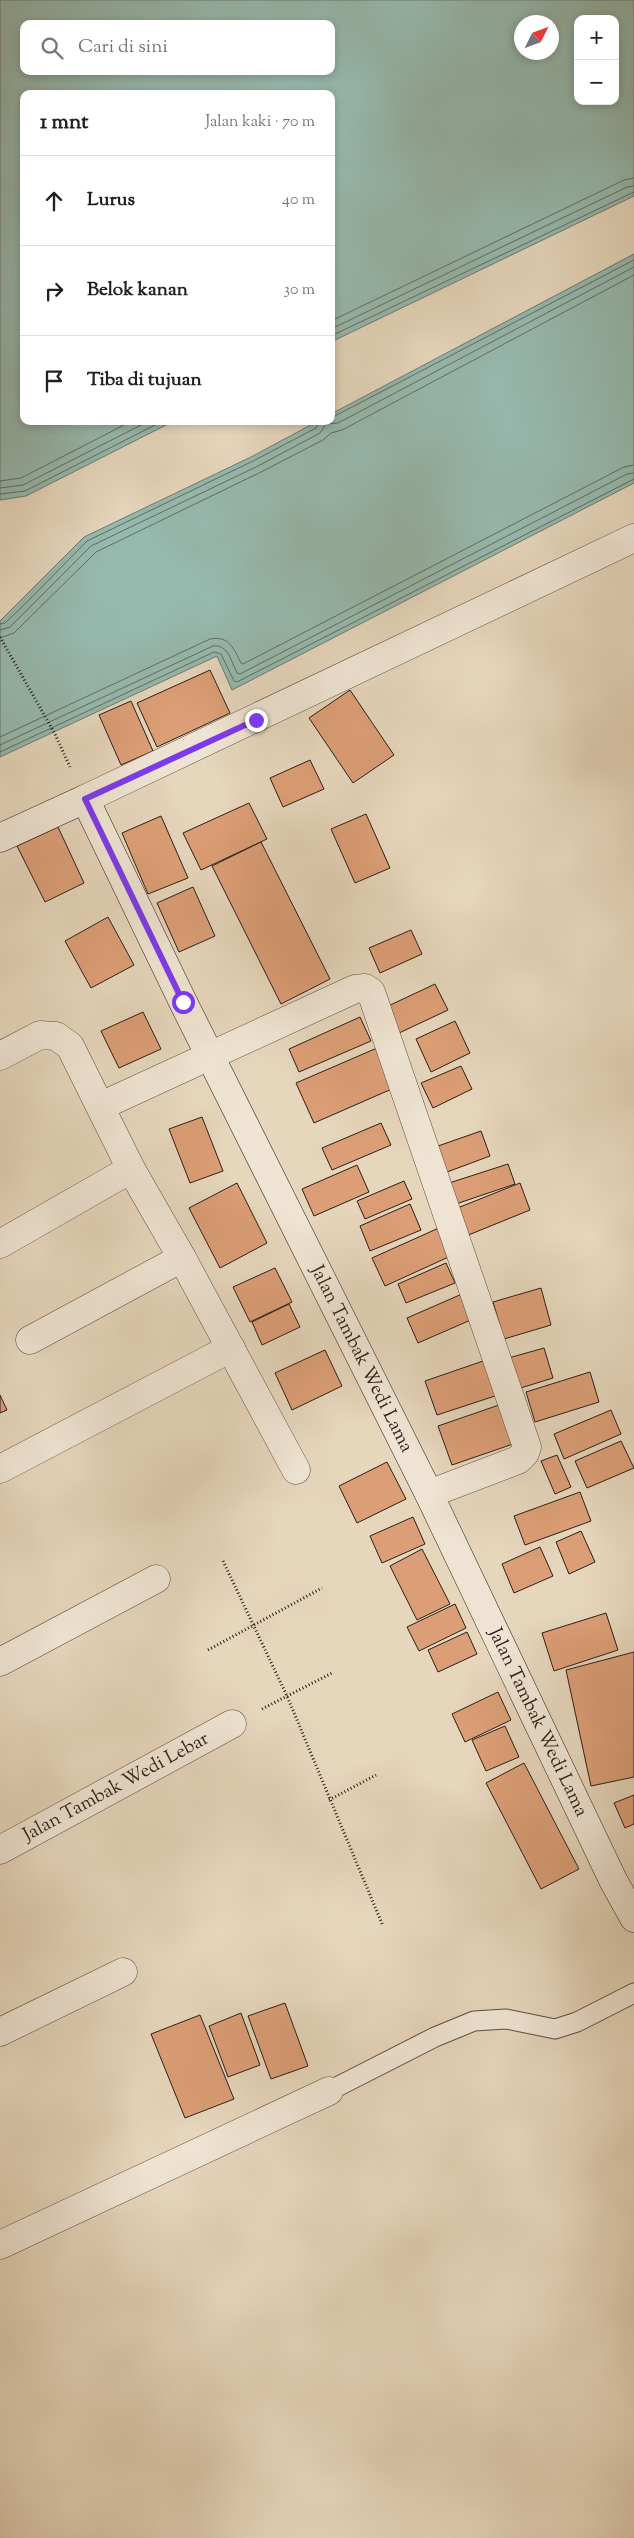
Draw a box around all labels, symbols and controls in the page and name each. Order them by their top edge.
north arrow [514,15,559,60]
map controls [574,15,619,105]
button: + [574,15,619,60]
search box [20,20,335,75]
icon: search [38,34,66,62]
text: Cari di sini [78,34,168,61]
button: − [574,60,619,105]
text: 1 mnt [40,108,88,138]
text: Jalan kaki · 70 m [205,111,315,134]
icon: ahead [40,187,68,215]
text: Lurus [87,187,135,214]
text: 40 m [282,189,315,212]
icon: right [40,277,68,305]
text: Belok kanan [87,277,188,304]
text: 30 m [284,279,315,302]
icon: arrive [40,367,68,395]
text: Tiba di tujuan [87,367,202,394]
route end [245,709,268,732]
route start [172,991,195,1014]
street label: Jalan Tambak Wedi Lama [303,1260,420,1457]
street label: Jalan Tambak Wedi Lama [481,1623,595,1821]
street label: Jalan Tambak Wedi Lebar [17,1726,214,1849]

